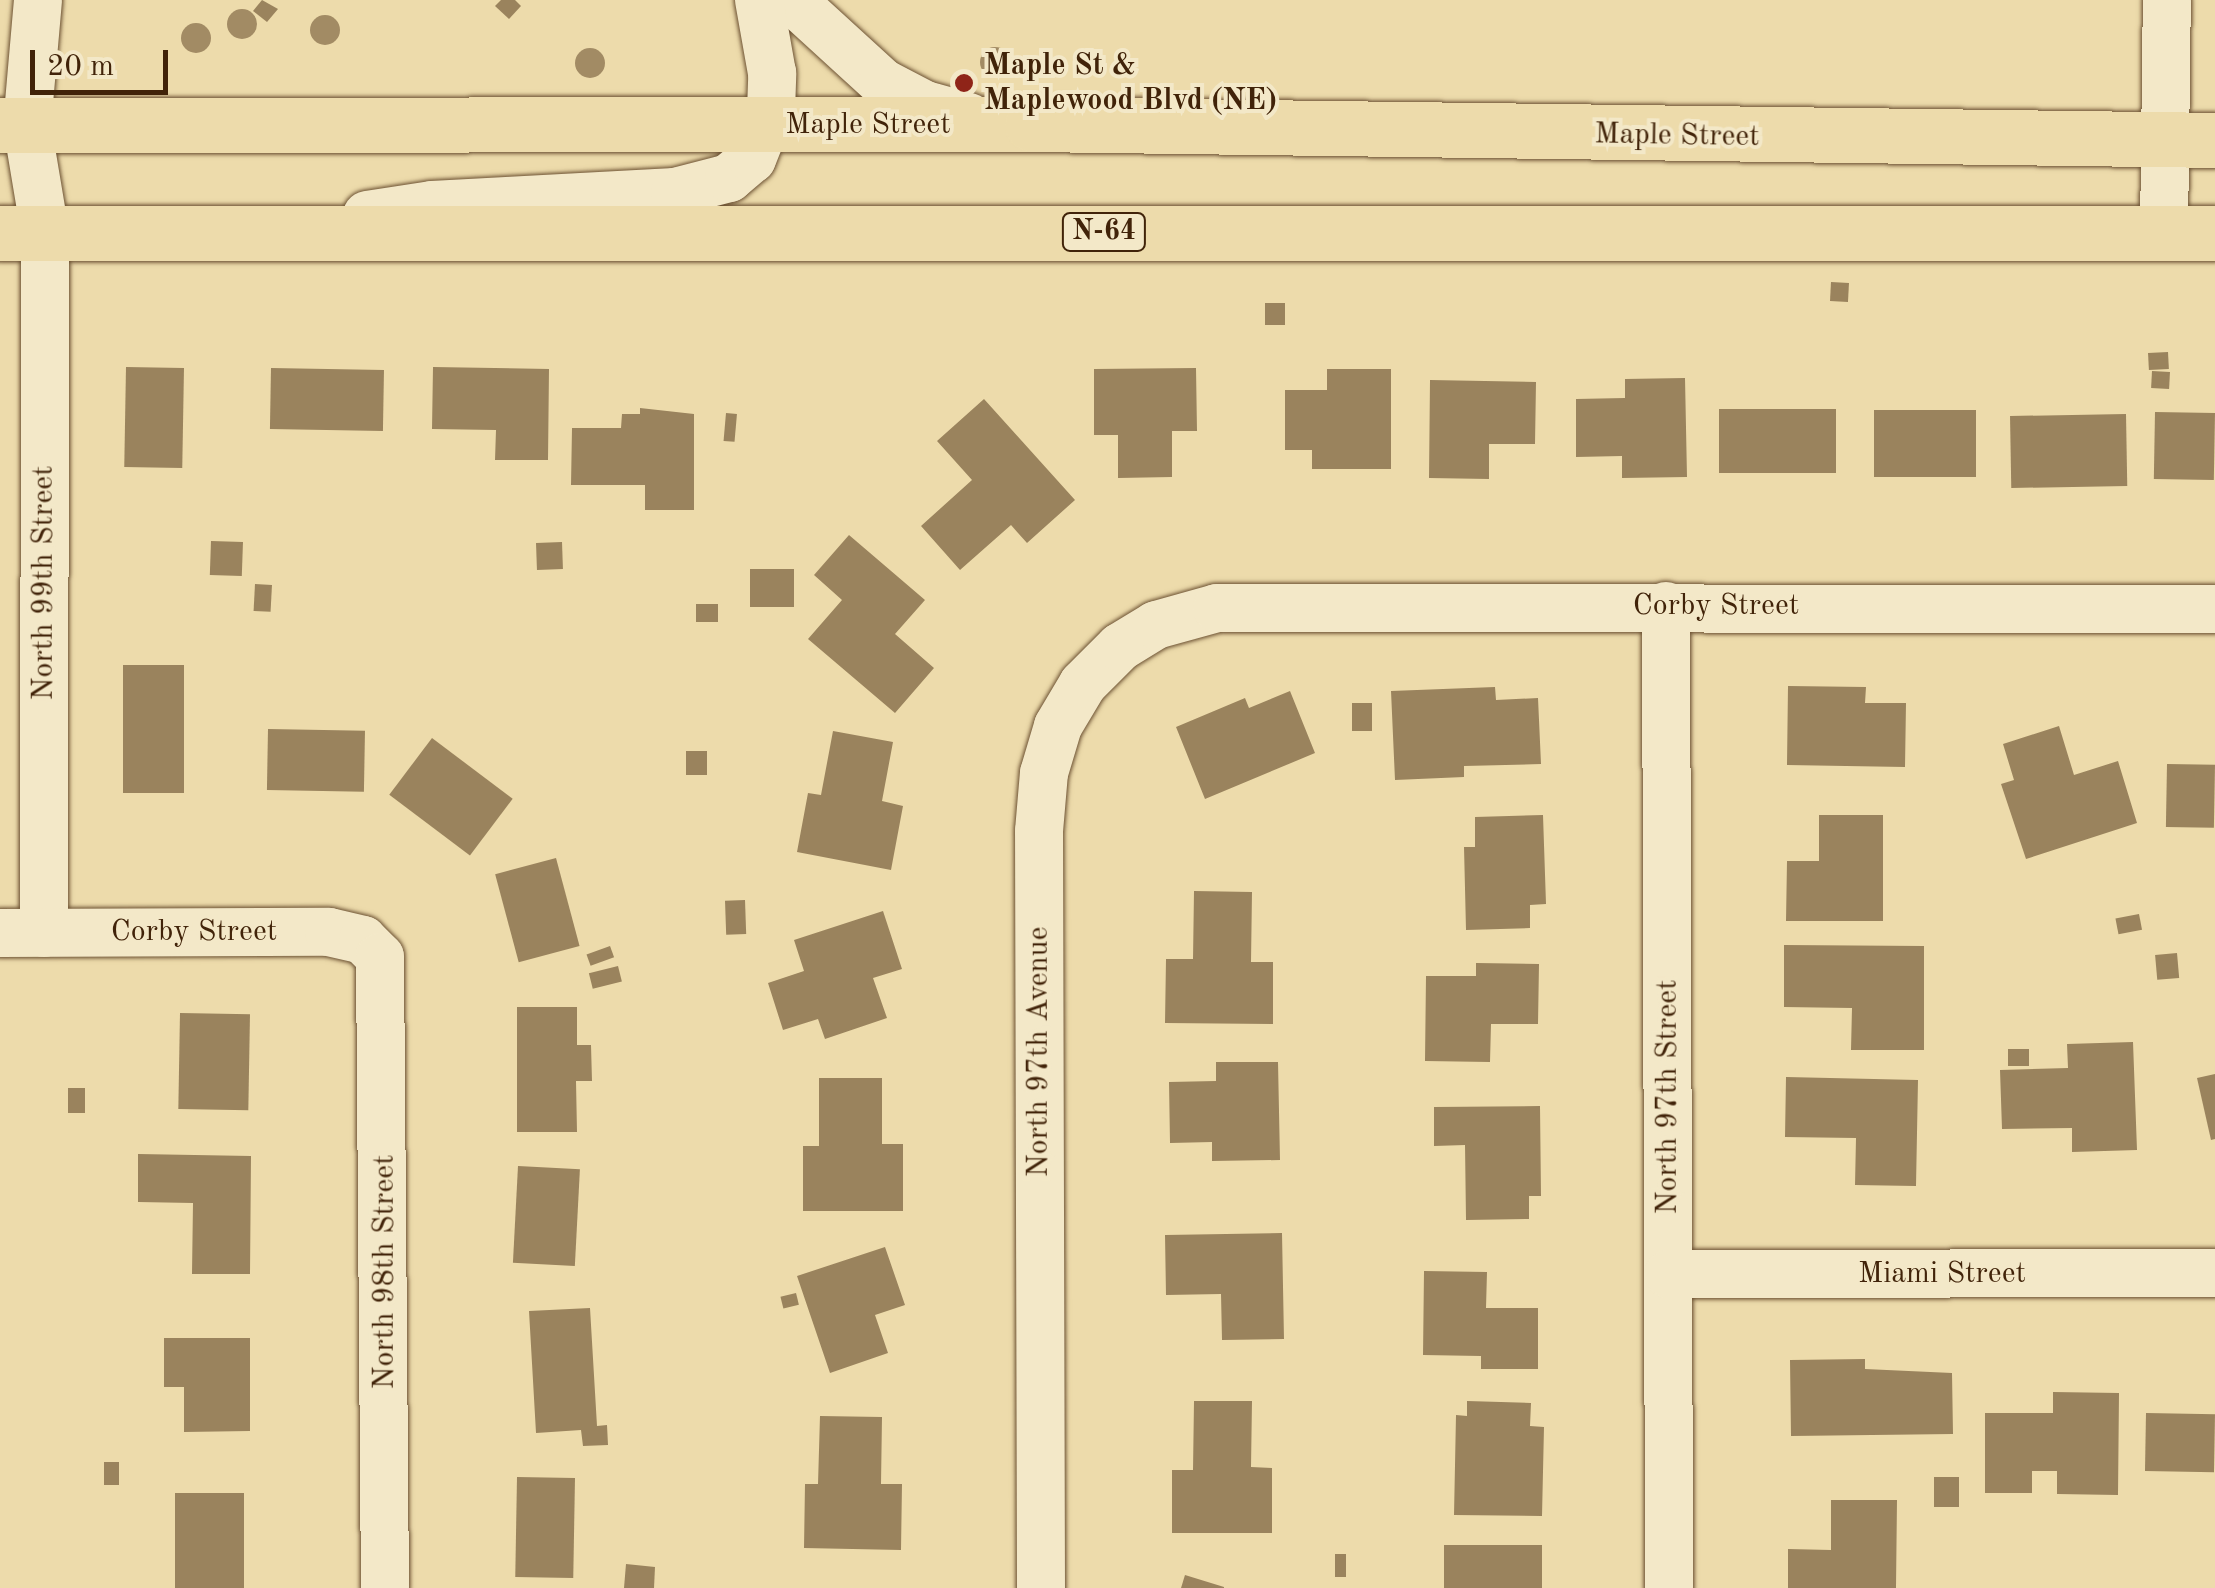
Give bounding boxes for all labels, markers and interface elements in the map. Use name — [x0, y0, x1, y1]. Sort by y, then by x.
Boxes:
scale bar — [35, 30, 172, 92]
place label: Maple St & Maplewood Blvd (NE) — [984, 48, 1277, 118]
text: 20 m — [47, 52, 114, 82]
marker: Maple St & Maplewood Blvd (NE) — [953, 72, 975, 94]
street label: Maple Street — [785, 107, 951, 143]
street label: Maple Street — [1594, 117, 1760, 155]
road number: N-64 — [1062, 209, 1146, 255]
street label: North 99th Street — [26, 465, 62, 701]
street label: Corby Street — [1633, 588, 1799, 624]
street label: Corby Street — [111, 914, 277, 950]
street label: North 97th Avenue — [1021, 927, 1057, 1177]
street label: North 97th Street — [1650, 979, 1686, 1215]
street label: North 98th Street — [367, 1154, 403, 1390]
street label: Miami Street — [1858, 1256, 2026, 1292]

